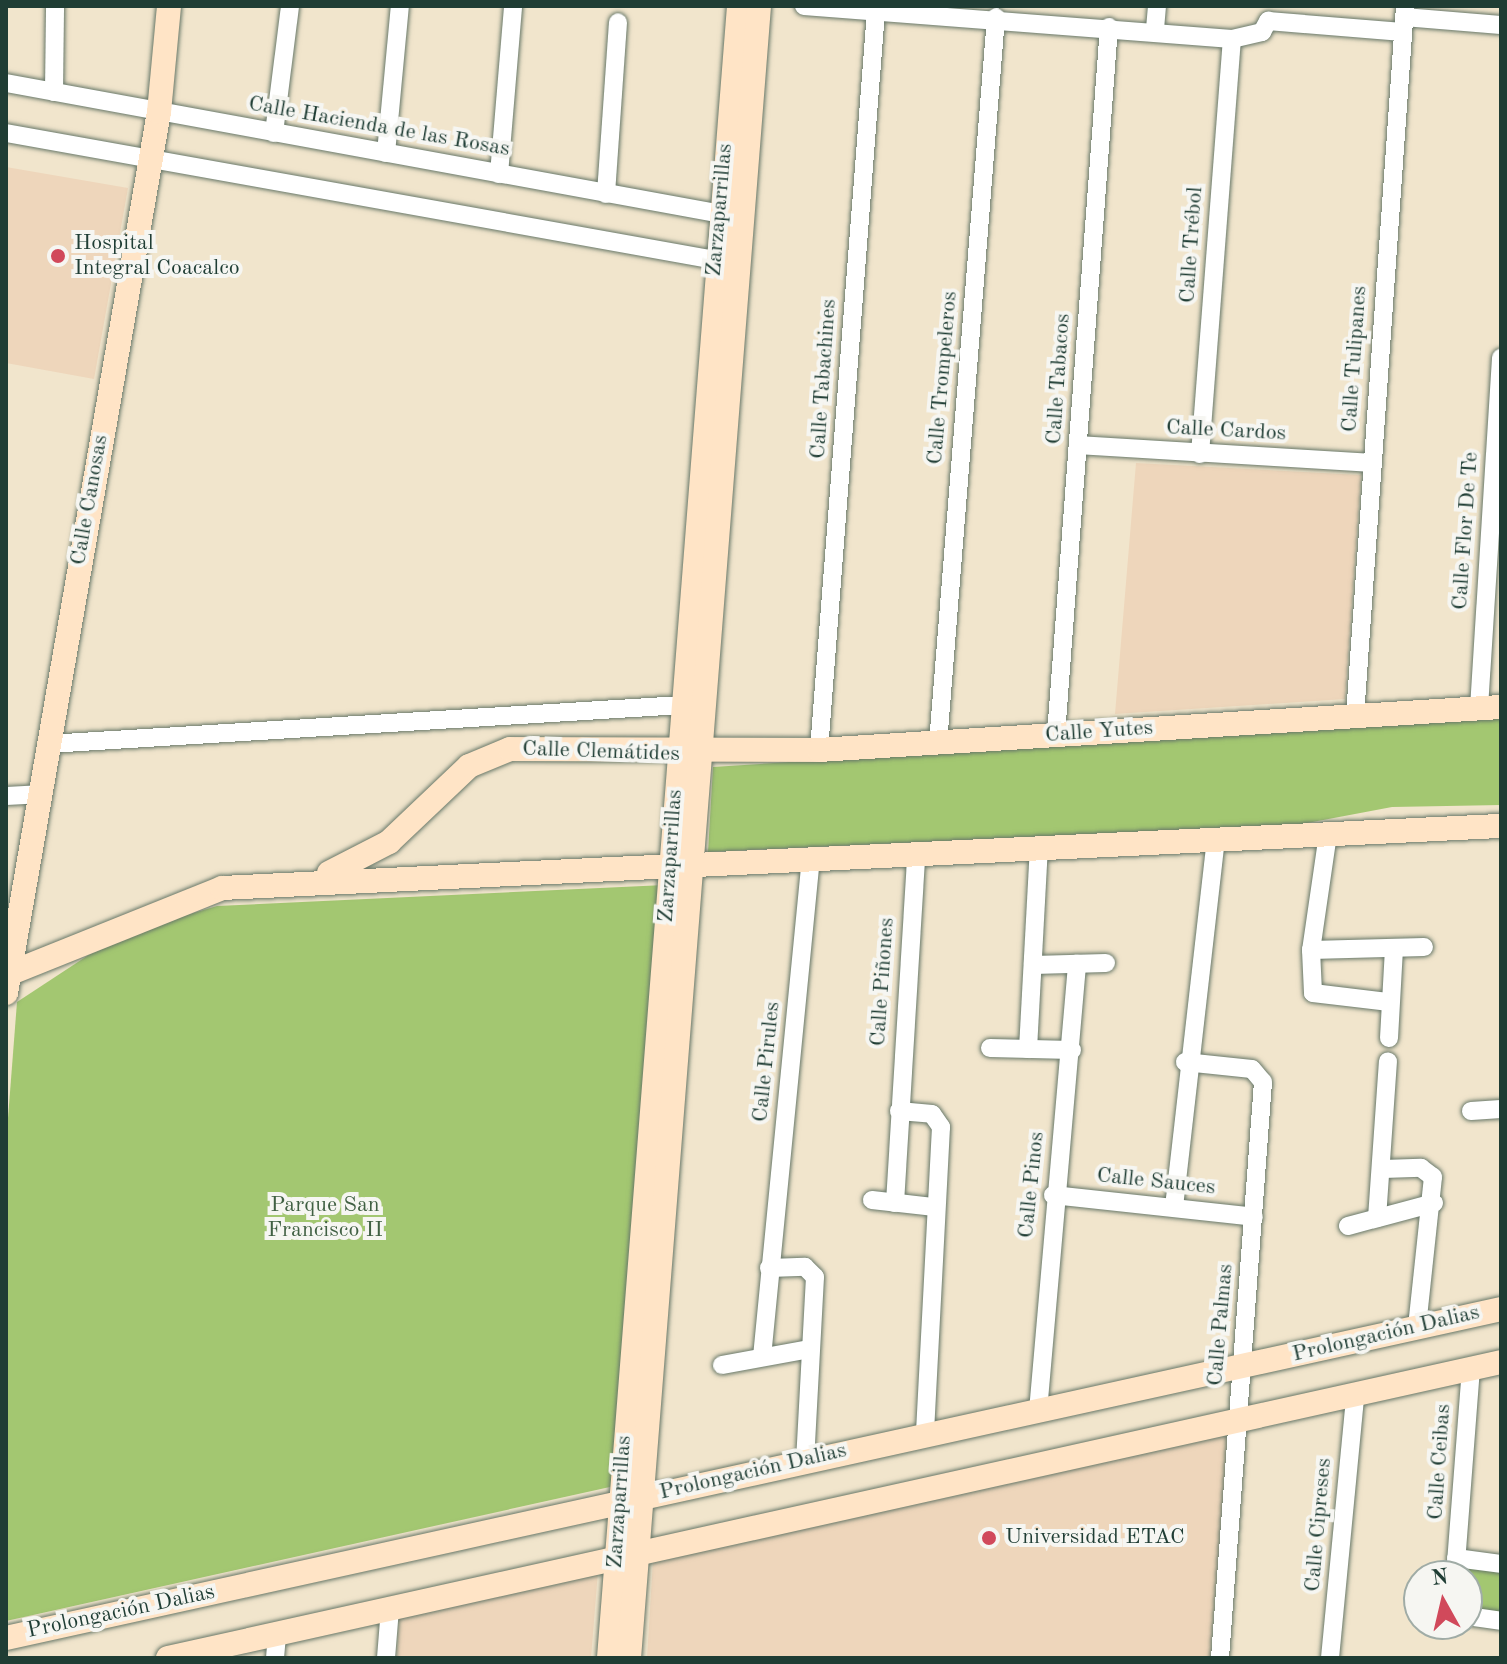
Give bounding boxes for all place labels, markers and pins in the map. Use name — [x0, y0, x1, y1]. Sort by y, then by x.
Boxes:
place label: Hospital Integral Coacalco — [74, 230, 240, 282]
marker: Hospital Integral Coacalco — [49, 247, 67, 265]
place label: Universidad ETAC — [1005, 1525, 1185, 1551]
marker: Universidad ETAC — [980, 1529, 998, 1547]

